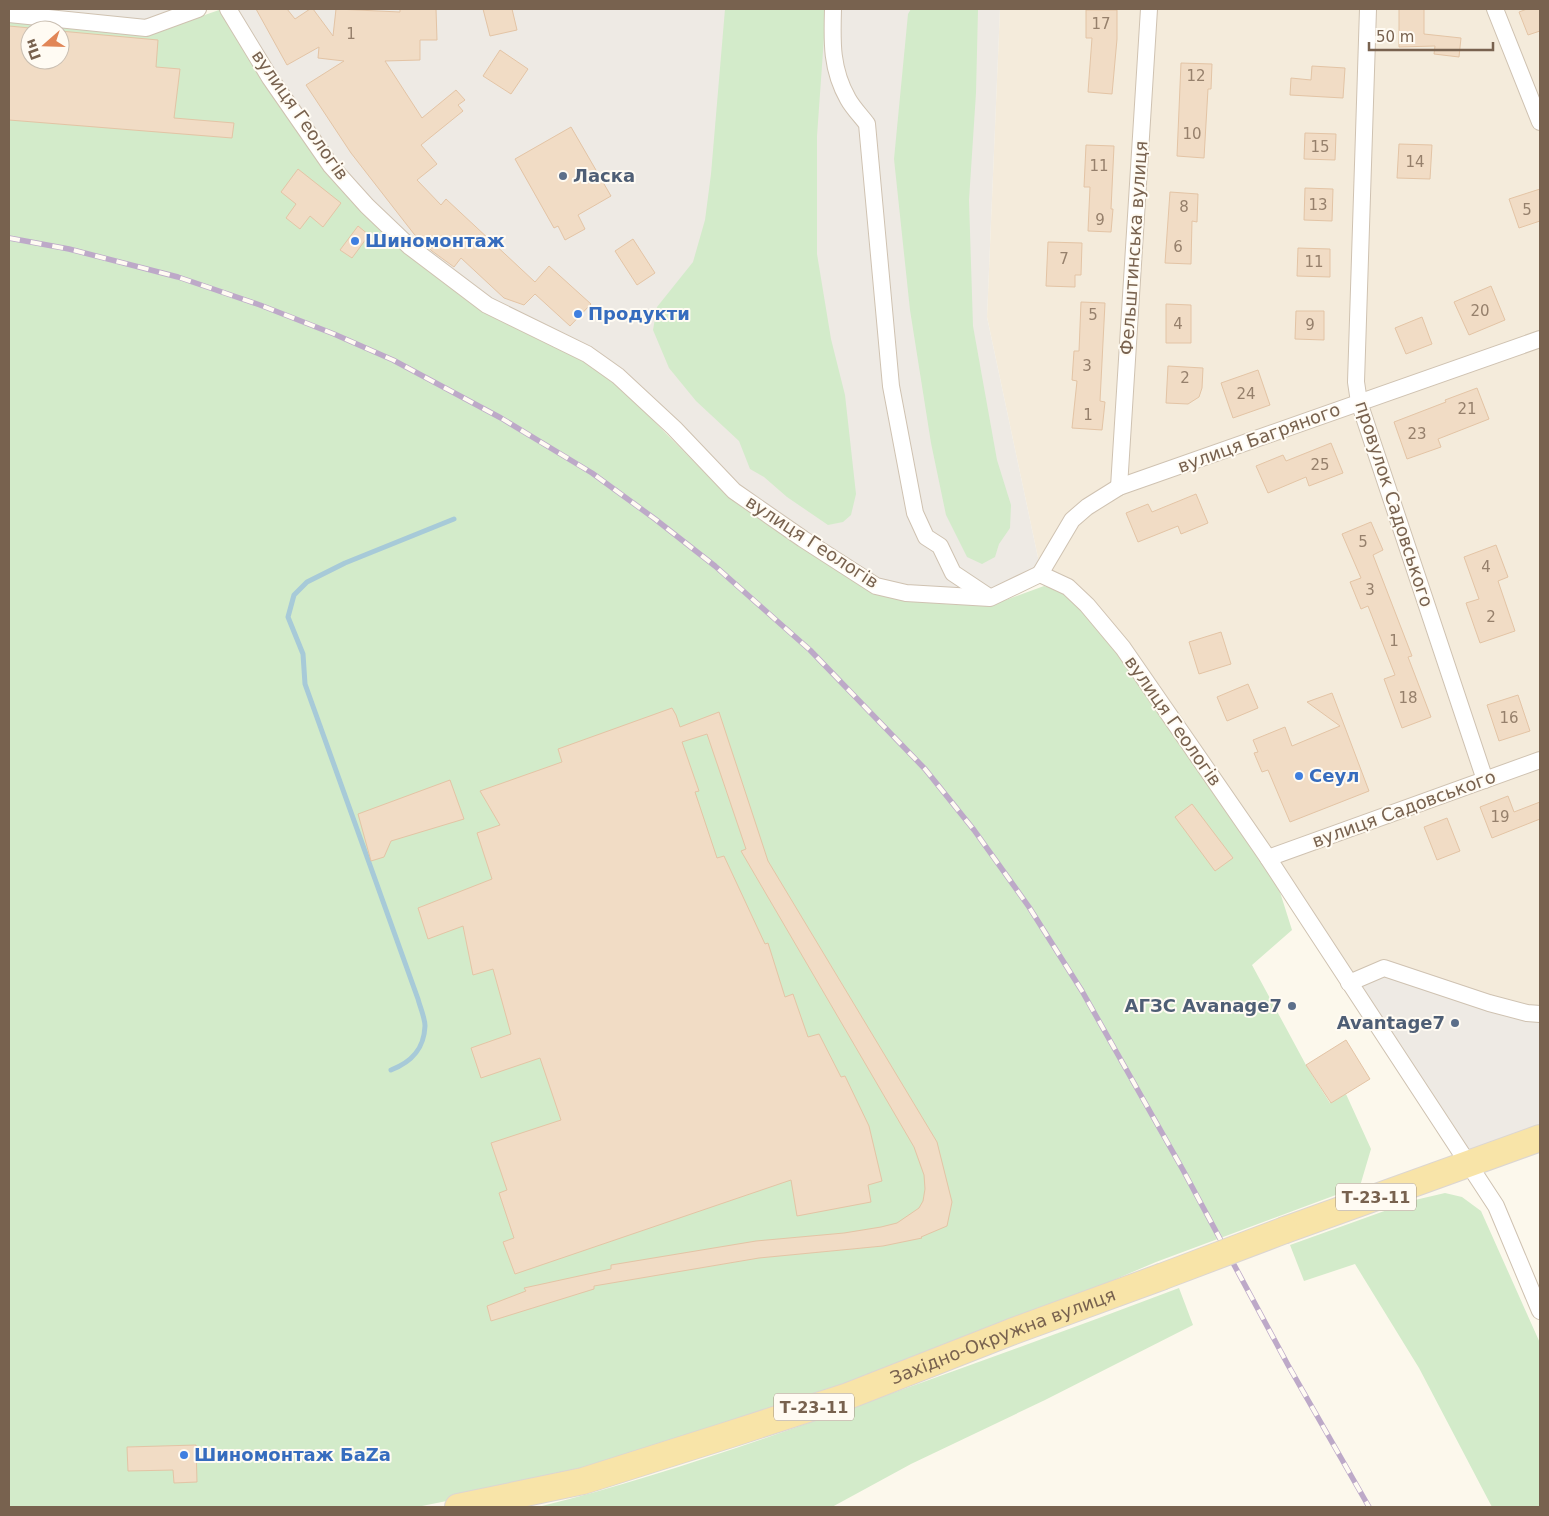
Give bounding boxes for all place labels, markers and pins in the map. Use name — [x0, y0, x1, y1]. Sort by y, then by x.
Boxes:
place label: Ласка — [573, 165, 635, 186]
marker: Ласка — [557, 170, 569, 182]
place label: Шиномонтаж — [365, 230, 505, 251]
marker: Шиномонтаж — [349, 235, 361, 247]
place label: Продукти — [588, 303, 690, 324]
marker: Продукти — [572, 308, 584, 320]
place label: Сеул — [1309, 765, 1359, 786]
marker: Сеул — [1293, 770, 1305, 782]
place label: АГЗС Avanage7 — [1125, 995, 1282, 1016]
marker: АГЗС Avanage7 — [1286, 1000, 1298, 1012]
place label: Avantage7 — [1337, 1012, 1445, 1033]
marker: Avantage7 — [1449, 1017, 1461, 1029]
place label: Шиномонтаж БаZa — [194, 1444, 391, 1465]
marker: Шиномонтаж БаZa — [178, 1449, 190, 1461]

